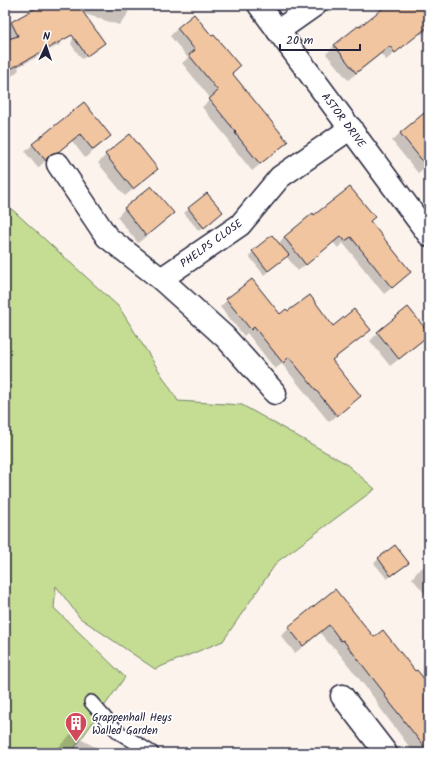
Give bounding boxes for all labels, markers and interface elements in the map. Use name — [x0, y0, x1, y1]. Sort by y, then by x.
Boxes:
north arrow — [26, 26, 66, 66]
scale bar — [280, 26, 360, 52]
text: N — [43, 28, 50, 46]
text: 20 m — [286, 31, 314, 50]
street label: ASTOR DRIVE — [316, 89, 370, 153]
street label: PHELPS CLOSE — [177, 215, 247, 273]
place label: Grappenhall Heys Walled Garden — [92, 709, 172, 740]
building icon: Grappenhall Heys Walled Garden — [63, 710, 89, 743]

